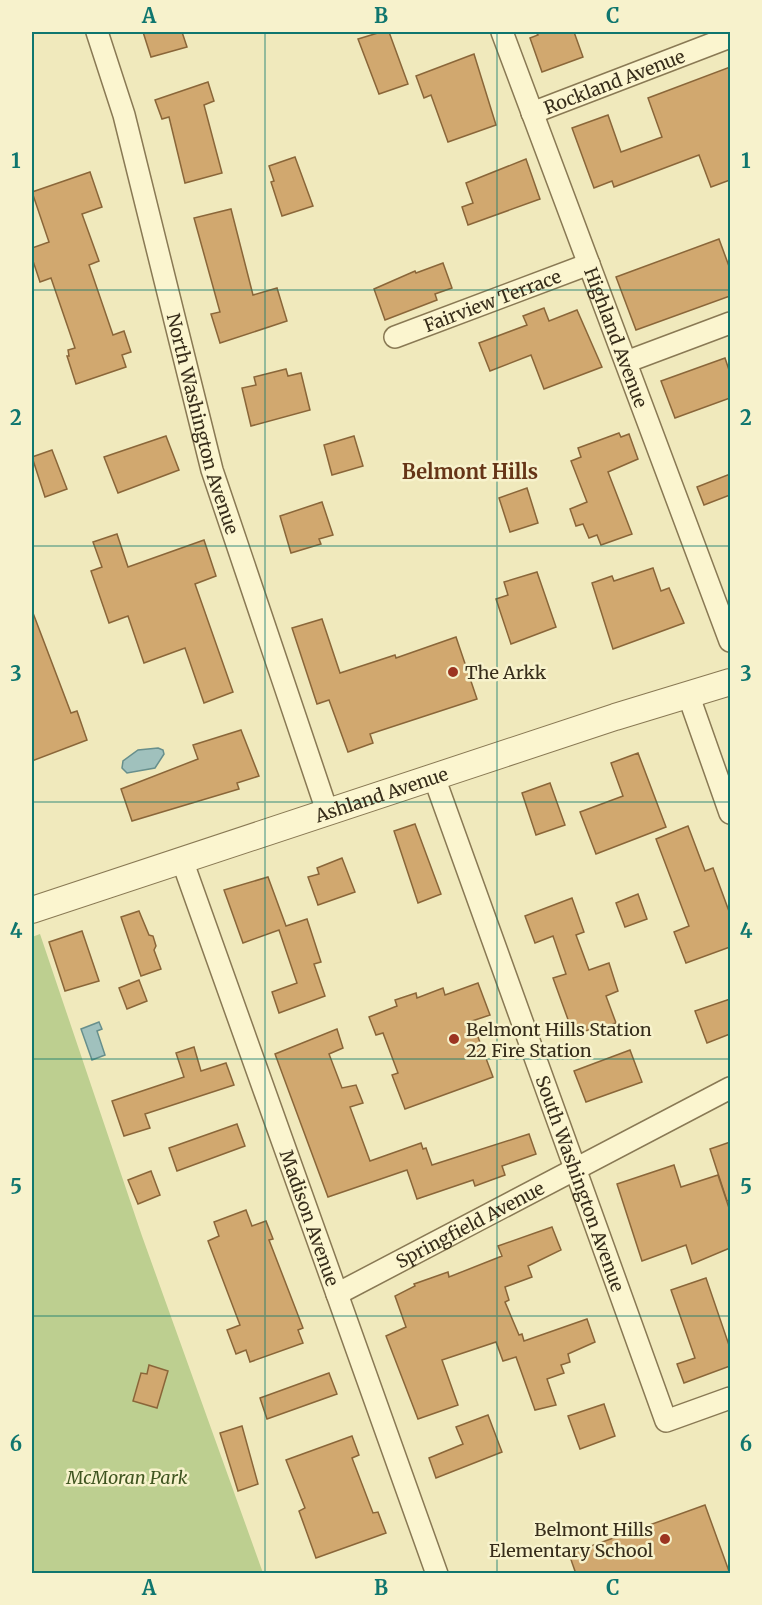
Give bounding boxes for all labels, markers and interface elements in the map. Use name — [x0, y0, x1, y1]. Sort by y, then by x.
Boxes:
text: A — [141, 3, 157, 28]
text: B — [374, 3, 388, 28]
text: C — [606, 3, 620, 28]
street label: Rockland Avenue — [540, 44, 688, 119]
text: 1 — [11, 148, 21, 173]
text: 1 — [741, 148, 751, 173]
street label: Fairview Terrace — [420, 264, 564, 337]
street label: Highland Avenue — [580, 264, 653, 411]
street label: North Washington Avenue — [162, 311, 244, 537]
text: 2 — [10, 405, 22, 430]
text: 2 — [740, 405, 752, 430]
district label: Belmont Hills — [402, 459, 538, 484]
text: 3 — [10, 661, 22, 686]
place label: The Arkk — [465, 661, 547, 684]
text: 3 — [740, 661, 752, 686]
marker: The Arkk — [446, 665, 460, 679]
street label: Ashland Avenue — [311, 762, 451, 827]
text: 4 — [10, 918, 23, 943]
text: 4 — [740, 918, 753, 943]
place label: Belmont Hills Station 22 Fire Station — [466, 1018, 652, 1062]
marker: Belmont Hills Station 22 Fire Station — [447, 1032, 461, 1046]
street label: South Washington Avenue — [531, 1072, 630, 1295]
street label: Madison Avenue — [275, 1147, 345, 1289]
text: 5 — [10, 1174, 22, 1199]
text: 5 — [740, 1174, 752, 1199]
street label: Springfield Avenue — [392, 1176, 548, 1273]
text: 6 — [10, 1431, 22, 1456]
text: 6 — [740, 1431, 752, 1456]
park label: McMoran Park — [65, 1466, 188, 1489]
place label: Belmont Hills Elementary School — [489, 1518, 653, 1562]
marker: Belmont Hills Elementary School — [658, 1532, 672, 1546]
text: A — [141, 1575, 157, 1600]
text: B — [374, 1575, 388, 1600]
text: C — [606, 1575, 620, 1600]

